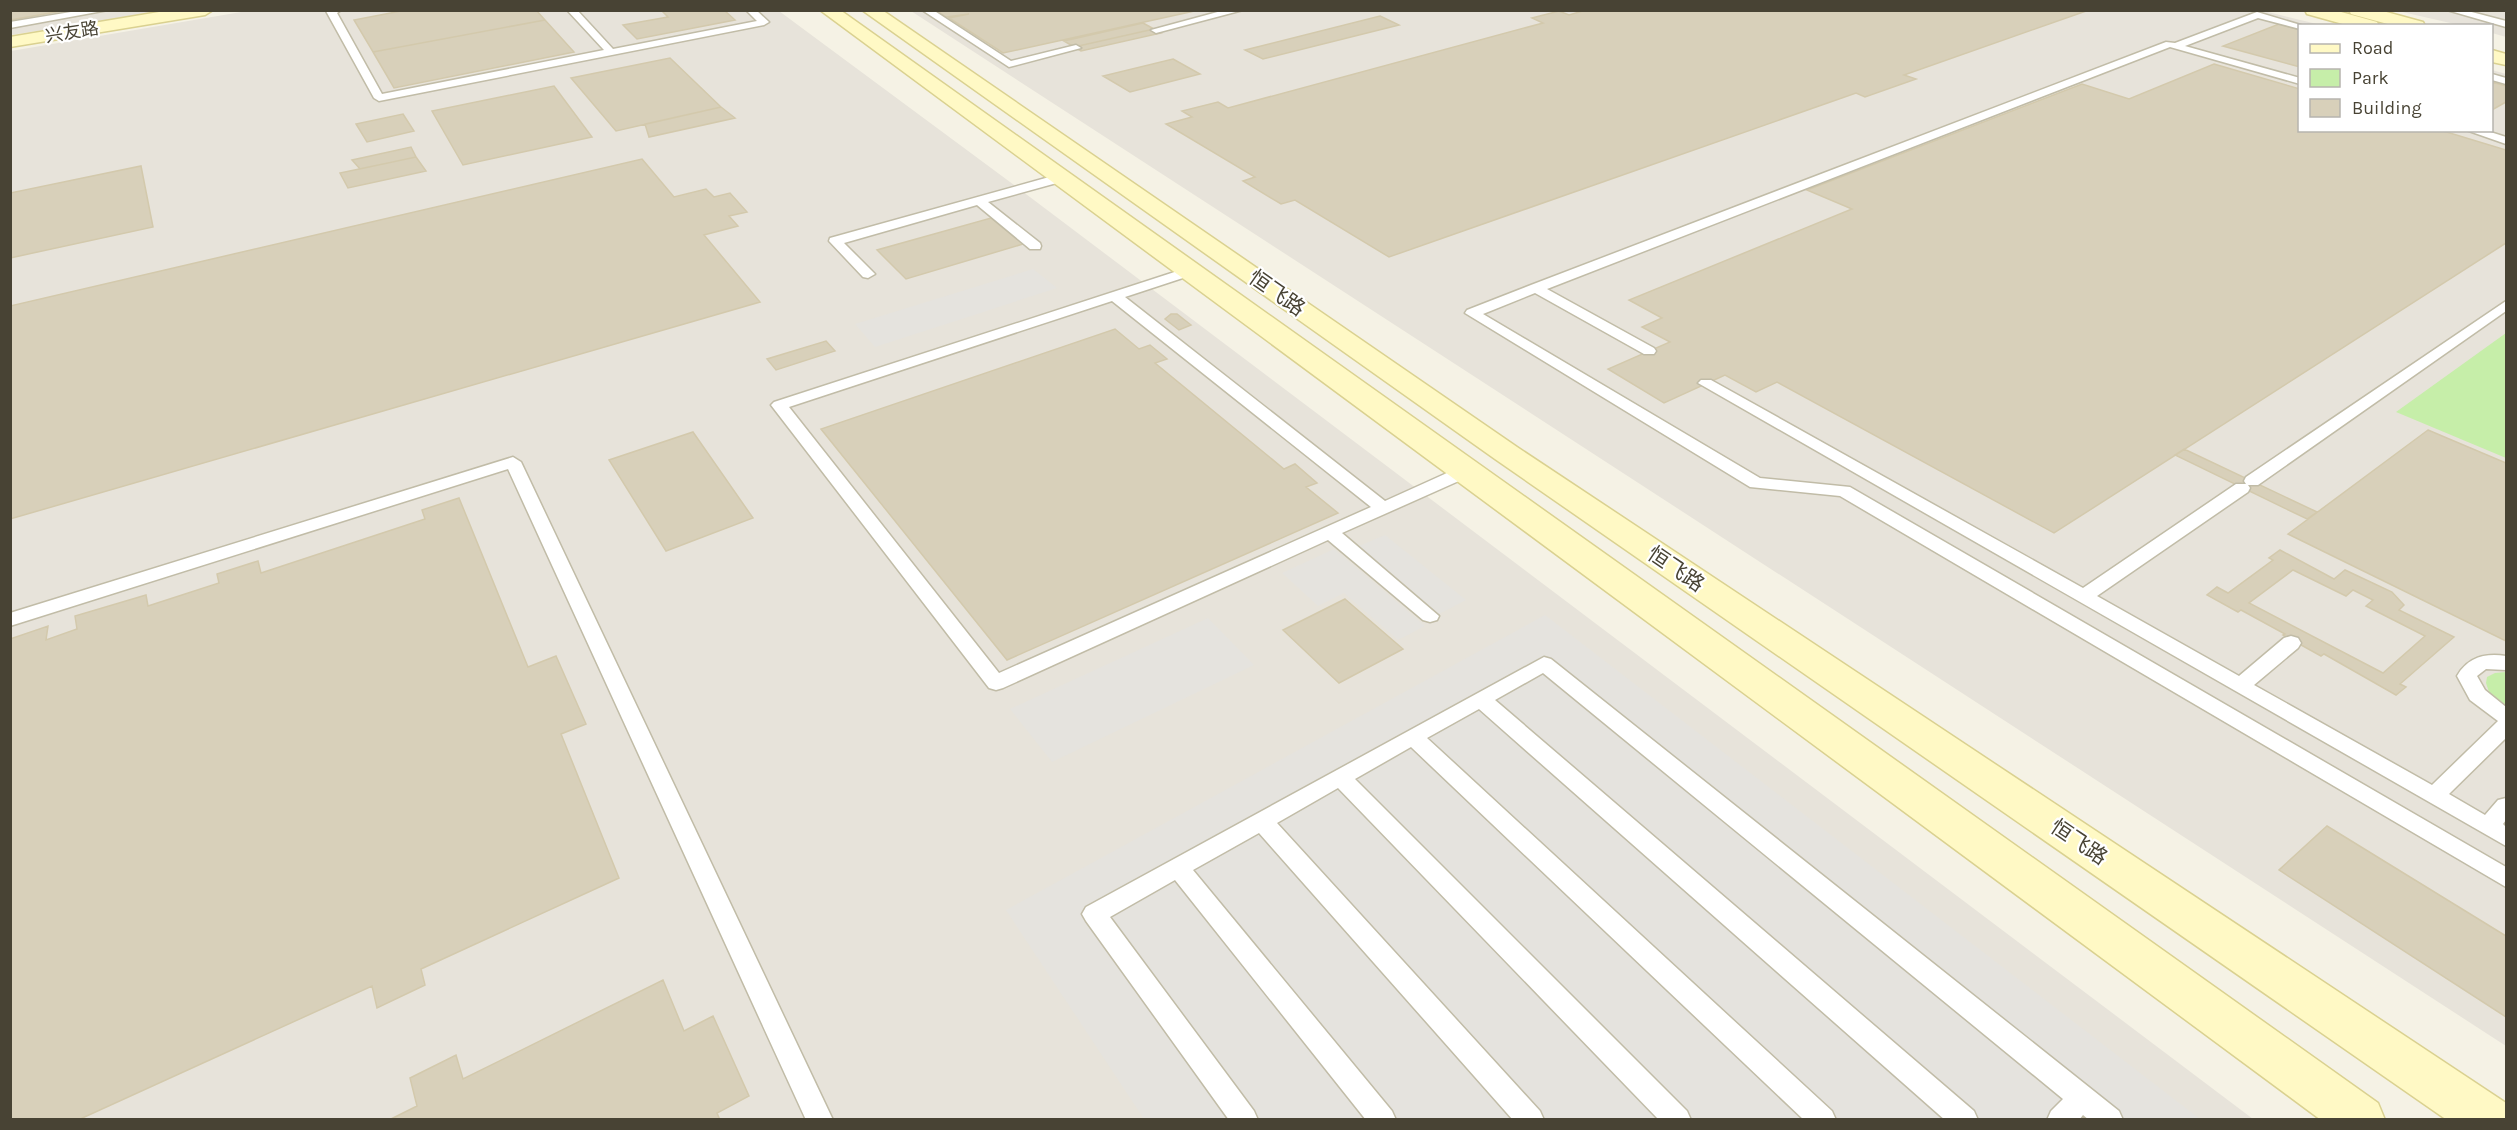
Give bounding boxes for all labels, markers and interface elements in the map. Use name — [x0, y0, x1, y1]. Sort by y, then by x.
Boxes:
street label: 兴友路 — [44, 17, 100, 47]
legend — [2298, 24, 2493, 132]
text: Road — [2352, 37, 2393, 59]
text: Park — [2352, 67, 2389, 89]
text: Building — [2352, 97, 2422, 119]
street label: 恒飞路 — [1244, 265, 1310, 321]
street label: 恒飞路 — [1643, 541, 1709, 597]
street label: 恒飞路 — [2046, 814, 2112, 870]

